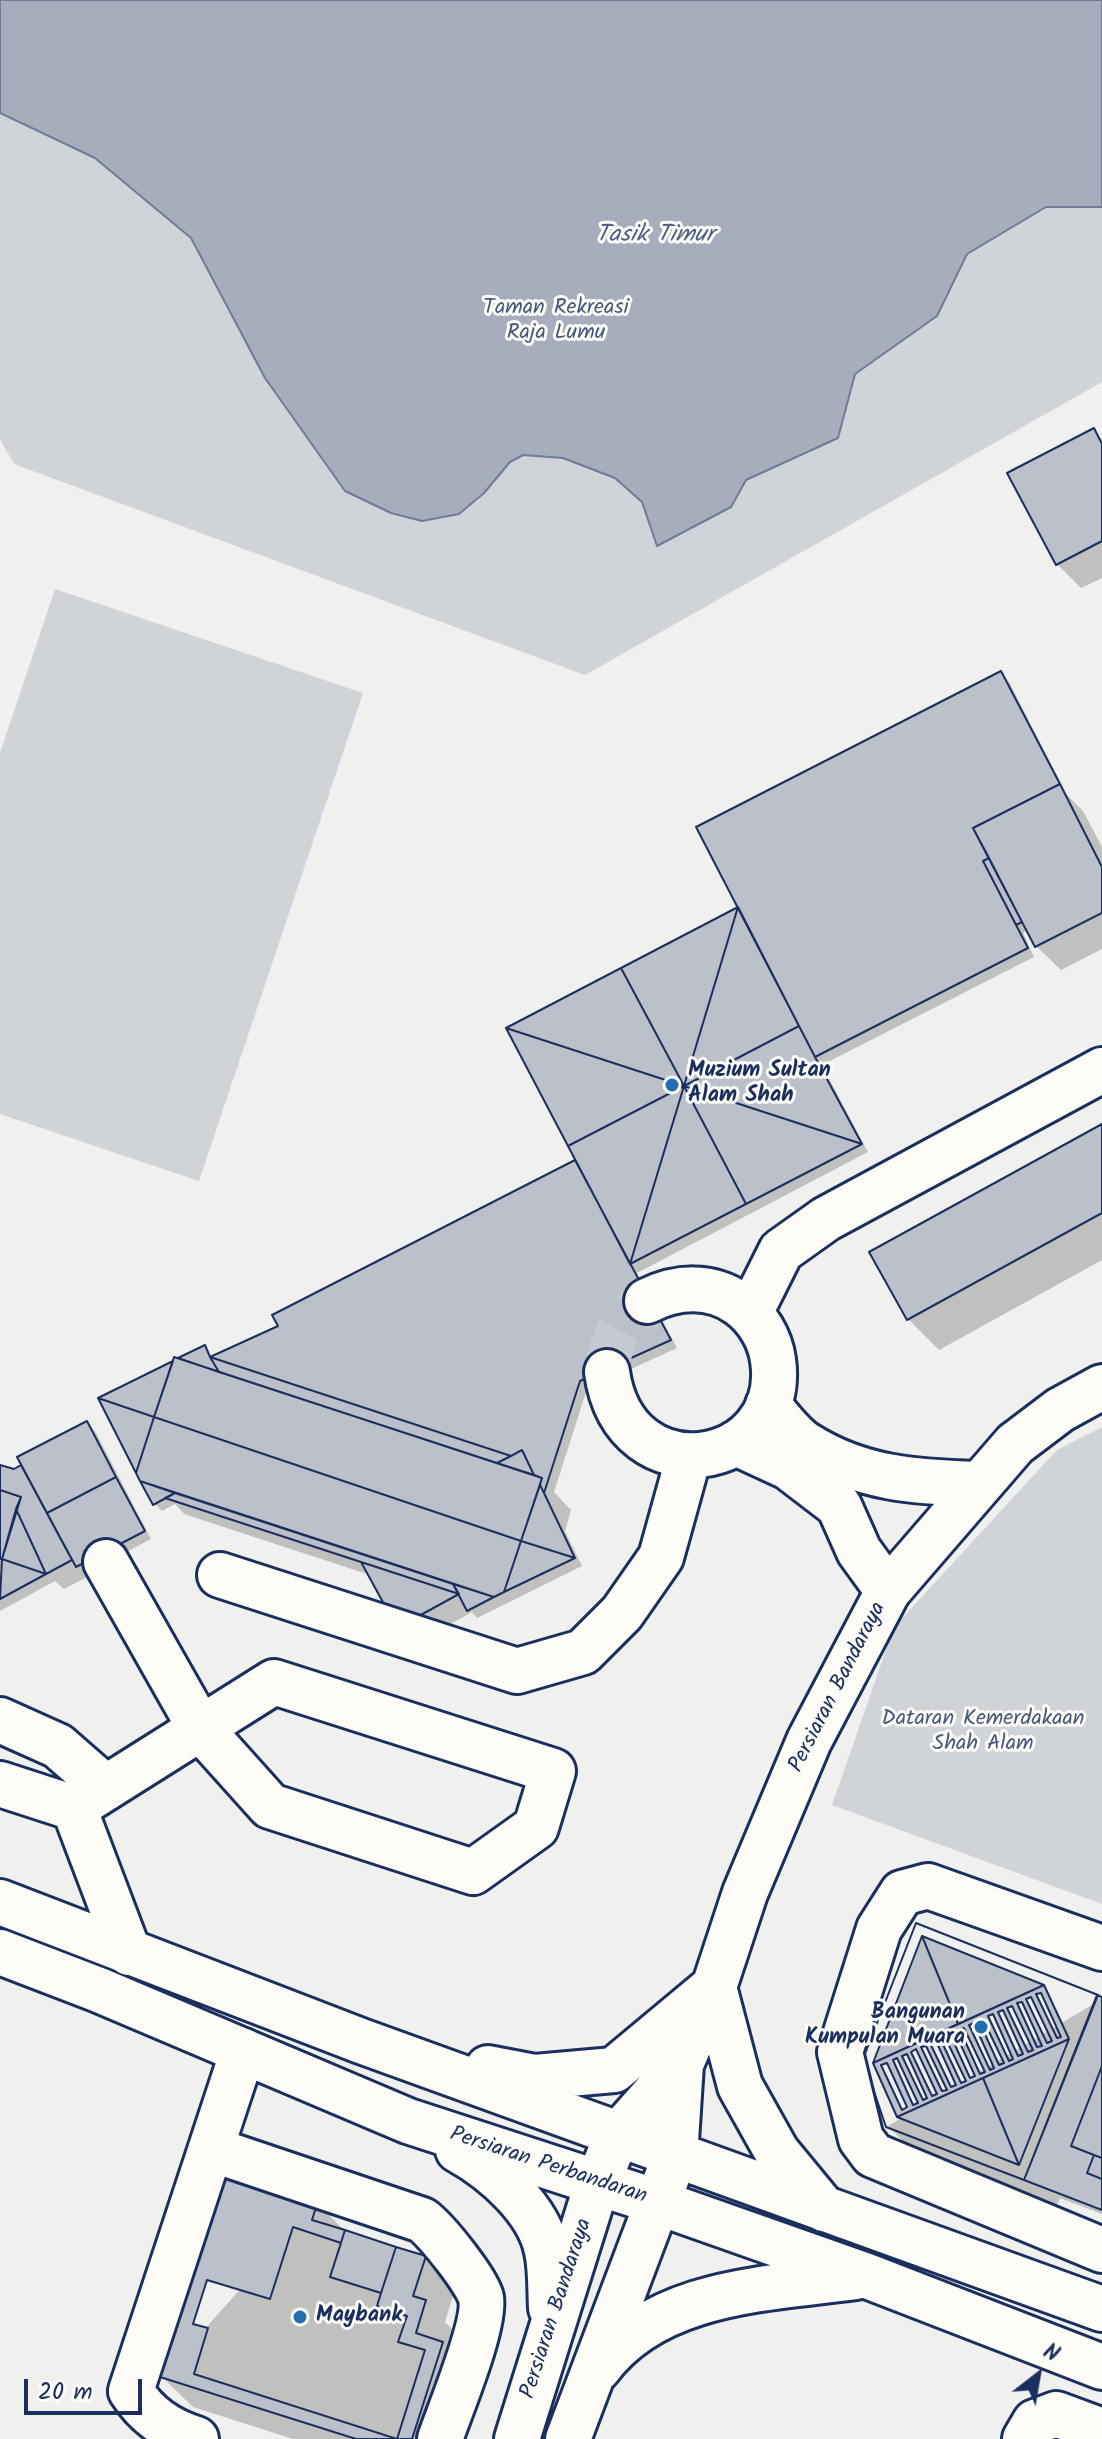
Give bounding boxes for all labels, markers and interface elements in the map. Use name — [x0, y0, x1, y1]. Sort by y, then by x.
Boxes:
water label: Tasik Timur — [596, 223, 714, 251]
park label: Taman Rekreasi Raja Lumu — [483, 296, 629, 348]
place label: Muzium Sultan Alam Shah — [688, 1059, 831, 1110]
marker: Muzium Sultan Alam Shah — [663, 1076, 681, 1094]
street label: Persiaran Bandaraya — [785, 1598, 893, 1778]
park label: Dataran Kemerdakaan Shah Alam — [881, 1707, 1085, 1758]
place label: Bangunan Kumpulan Muara — [805, 2001, 965, 2052]
marker: Bangunan Kumpulan Muara — [972, 2018, 990, 2036]
street label: Persiaran Perbandaran — [446, 2123, 650, 2211]
street label: Persiaran Bandaraya — [516, 2216, 600, 2402]
place label: Maybank — [316, 2304, 402, 2330]
marker: Maybank — [291, 2308, 309, 2326]
north arrow — [998, 2335, 1078, 2415]
text: N — [1036, 2335, 1066, 2373]
scale bar — [28, 2363, 146, 2413]
text: 20 m — [38, 2373, 93, 2412]

